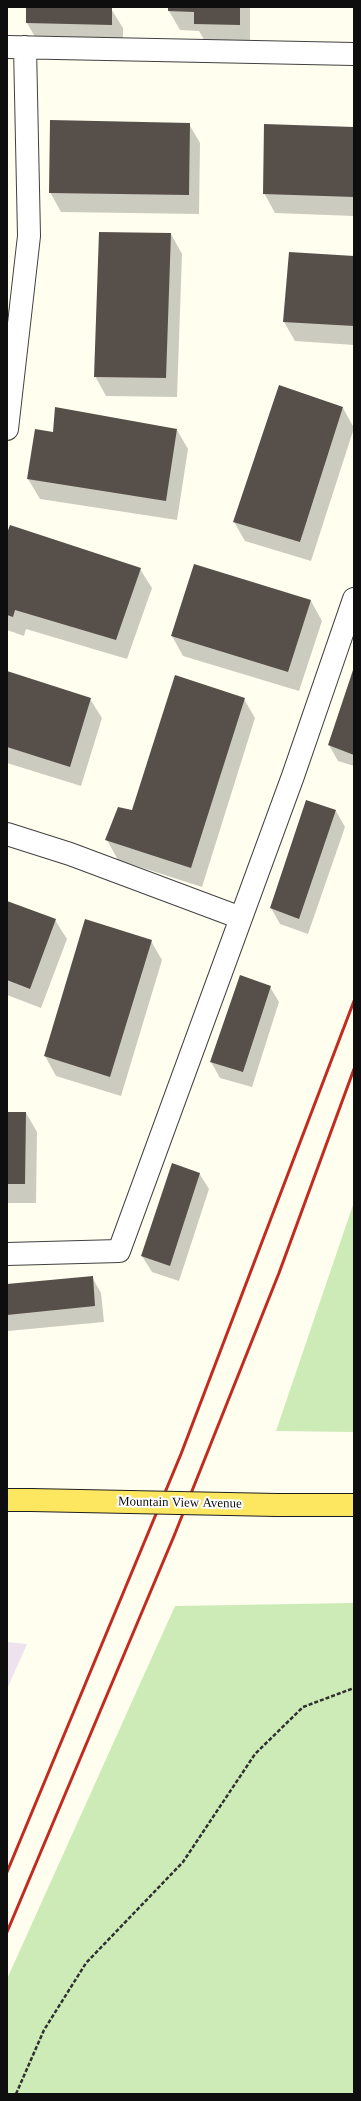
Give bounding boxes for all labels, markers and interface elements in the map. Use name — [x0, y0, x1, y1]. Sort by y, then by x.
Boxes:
street label: Mountain View Avenue — [118, 1494, 242, 1512]

